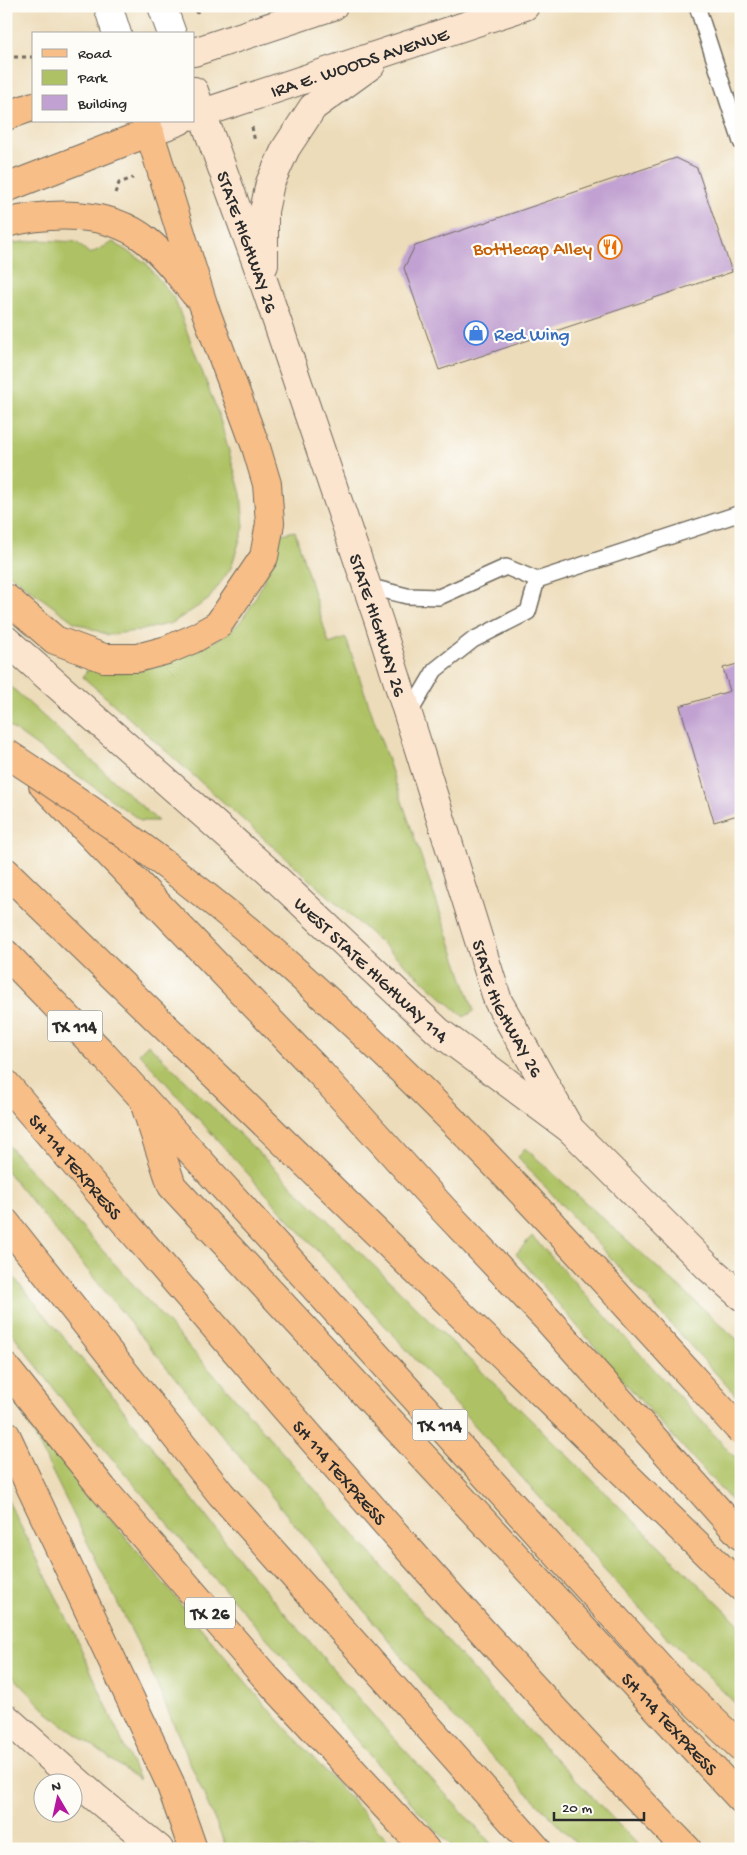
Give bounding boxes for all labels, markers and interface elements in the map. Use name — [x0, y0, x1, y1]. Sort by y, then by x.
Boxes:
street label: IRA E. WOODS AVENUE — [268, 24, 453, 105]
legend — [32, 32, 195, 122]
text: Road — [78, 46, 112, 64]
text: Park — [77, 70, 108, 88]
text: Building — [77, 96, 127, 114]
street label: STATE HIGHWAY 26 — [209, 169, 281, 317]
restaurant icon: Bottlecap Alley — [597, 234, 623, 260]
place label: Bottlecap Alley — [472, 239, 593, 262]
shop icon: Red Wing — [463, 320, 489, 346]
place label: Red Wing — [494, 325, 570, 348]
street label: STATE HIGHWAY 26 — [342, 551, 410, 700]
street label: WEST STATE HIGHWAY 114 — [288, 893, 451, 1049]
street label: STATE HIGHWAY 26 — [464, 937, 547, 1083]
road number: TX 114 — [48, 1010, 102, 1042]
street label: SH 114 TEXPRESS — [22, 1110, 126, 1226]
road number: TX 114 — [412, 1410, 468, 1440]
street label: SH 114 TEXPRESS — [286, 1417, 390, 1531]
road number: TX 26 — [185, 1598, 235, 1629]
street label: SH 114 TEXPRESS — [615, 1669, 721, 1782]
north arrow — [32, 1772, 82, 1822]
text: N — [51, 1779, 62, 1797]
scale bar — [554, 1790, 644, 1822]
text: 20 m — [562, 1800, 592, 1818]

